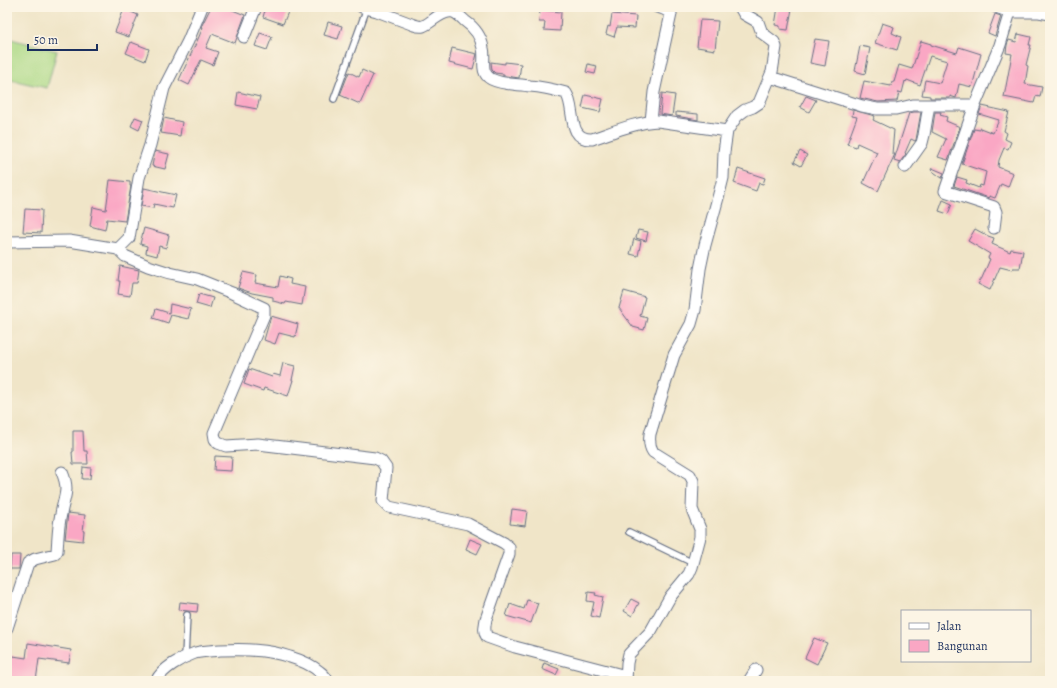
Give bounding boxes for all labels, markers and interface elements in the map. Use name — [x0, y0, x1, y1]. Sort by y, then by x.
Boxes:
scale bar — [28, 26, 97, 52]
text: 50 m — [34, 32, 58, 48]
legend — [901, 610, 1031, 662]
text: Jalan — [937, 618, 962, 634]
text: Bangunan — [937, 638, 988, 654]

